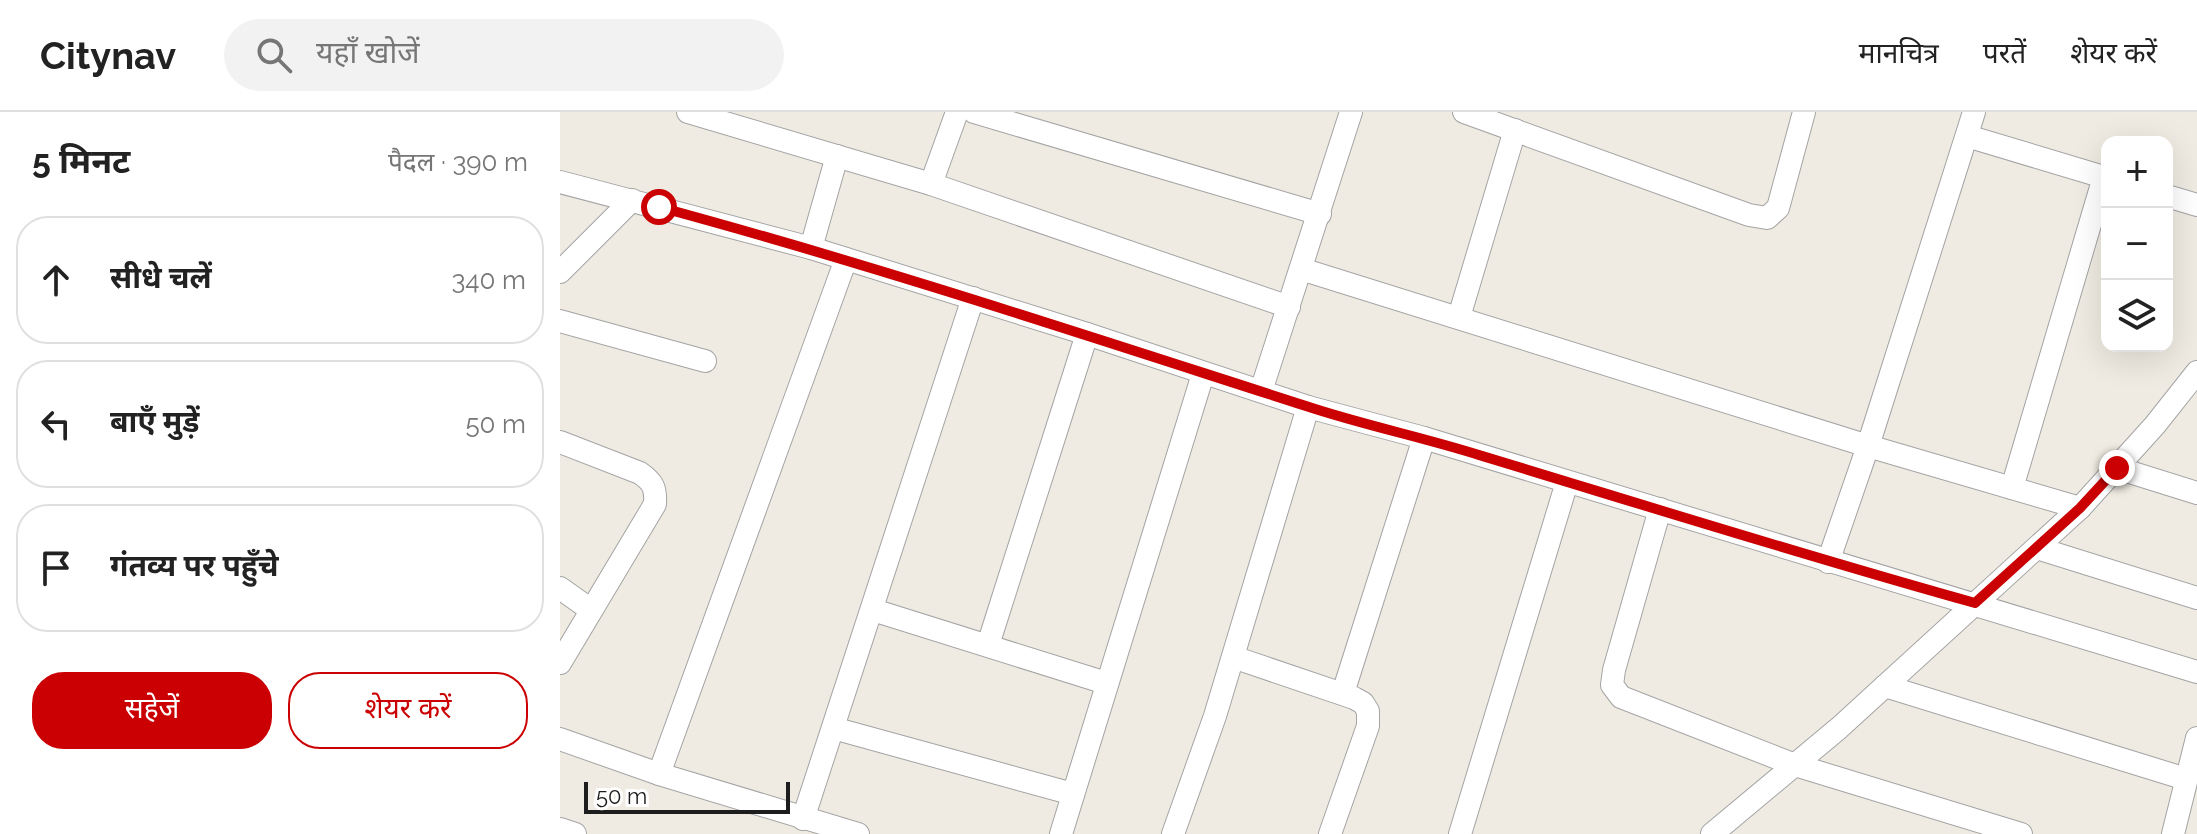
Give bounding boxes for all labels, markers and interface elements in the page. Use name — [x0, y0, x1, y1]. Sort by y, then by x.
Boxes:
search box — [224, 19, 784, 91]
text: Citynav — [40, 33, 176, 78]
icon: search — [252, 33, 296, 77]
text: यहाँ खोजें — [316, 35, 419, 70]
text: मानचित्र — [1859, 37, 1939, 70]
text: परतें — [1983, 37, 2026, 70]
text: शेयर करें — [2070, 37, 2157, 70]
map controls — [2101, 136, 2173, 352]
button: + — [2101, 136, 2173, 208]
text: 5 मिनट — [32, 141, 130, 181]
text: पैदल · 390 m — [388, 147, 528, 177]
route start — [641, 189, 677, 225]
button: − — [2101, 208, 2173, 280]
icon: ahead — [34, 258, 78, 302]
text: सीधे चलें — [110, 260, 212, 295]
text: 340 m — [451, 265, 526, 295]
button: layers — [2101, 280, 2173, 352]
icon: left — [34, 402, 78, 446]
text: बाएँ मुड़ें — [110, 404, 199, 439]
text: 50 m — [465, 409, 526, 439]
route end — [2099, 450, 2135, 486]
icon: arrive — [34, 546, 78, 590]
text: गंतव्य पर पहुँचे — [110, 548, 279, 583]
button: सहेजें — [32, 672, 272, 749]
button: शेयर करें — [288, 672, 528, 749]
scale bar — [584, 778, 790, 814]
text: 50 m — [596, 783, 647, 809]

